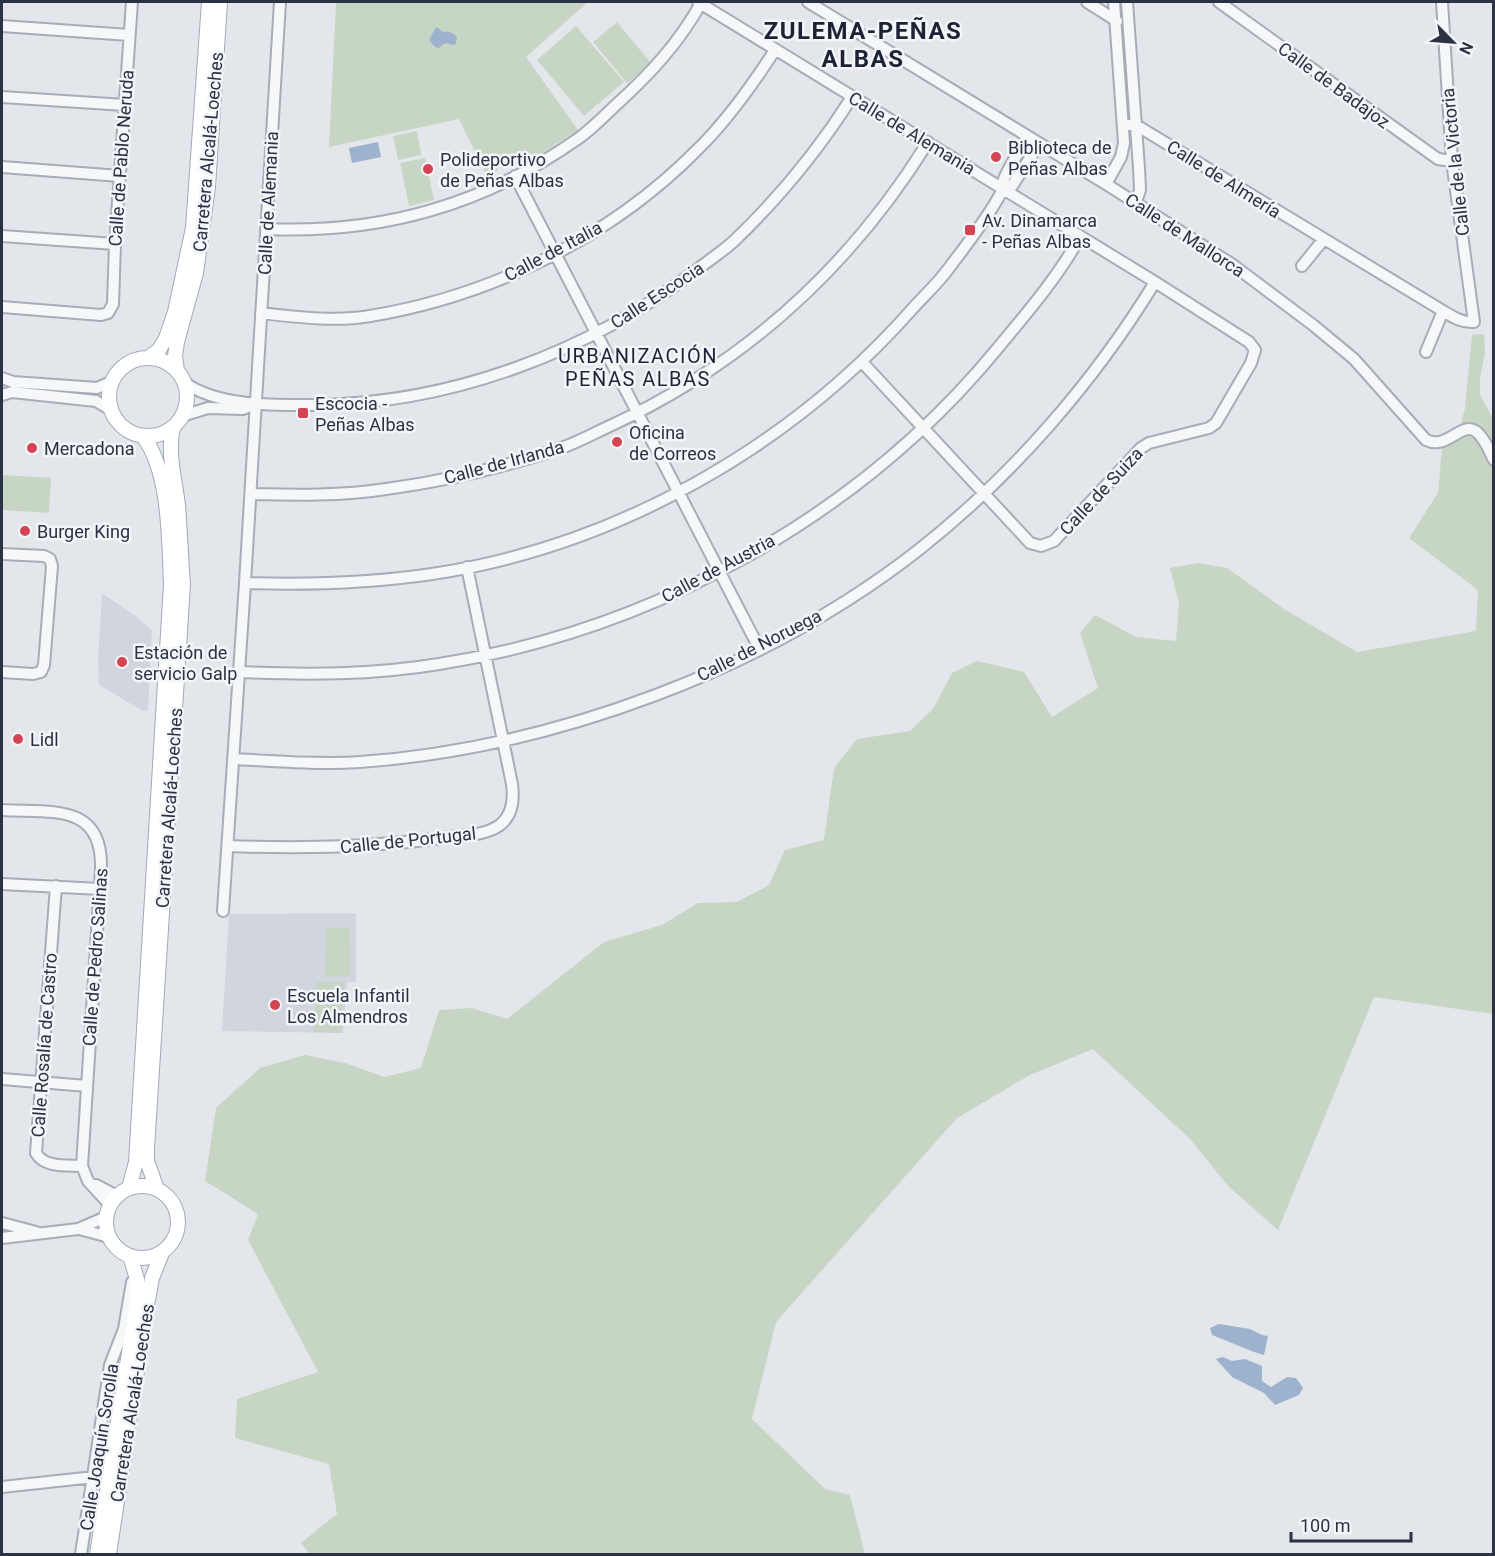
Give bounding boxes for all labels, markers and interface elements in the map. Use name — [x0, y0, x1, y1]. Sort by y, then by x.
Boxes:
north arrow — [1423, 12, 1483, 72]
district label: ZULEMA-PEÑAS ALBAS — [764, 17, 962, 73]
street label: Calle de Badajoz — [1274, 37, 1394, 133]
text: N — [1455, 39, 1477, 57]
street label: Carretera Alcalá-Loeches — [189, 51, 227, 253]
street label: Calle de Pablo Neruda — [104, 69, 138, 247]
street label: Calle de Alemania — [845, 87, 979, 179]
street label: Calle de la Victoria — [1437, 87, 1473, 237]
street label: Calle de Alemania — [254, 131, 282, 275]
street label: Calle de Almería — [1163, 136, 1285, 222]
place label: Biblioteca de Peñas Albas — [1008, 137, 1112, 179]
place label: Polideportivo de Peñas Albas — [440, 149, 564, 191]
marker: Biblioteca de Peñas Albas — [989, 150, 1003, 164]
marker: Polideportivo de Peñas Albas — [421, 162, 435, 176]
street label: Calle de Mallorca — [1121, 189, 1249, 281]
place label: Av. Dinamarca - Peñas Albas — [982, 210, 1097, 252]
street label: Calle de Italia — [501, 216, 605, 286]
marker: Av. Dinamarca - Peñas Albas — [963, 223, 977, 237]
street label: Calle Escocia — [606, 257, 708, 333]
district label: URBANIZACIÓN PEÑAS ALBAS — [558, 344, 718, 391]
place label: Escocia - Peñas Albas — [315, 393, 415, 435]
marker: Escocia - Peñas Albas — [296, 406, 310, 420]
place label: Oficina de Correos — [629, 422, 716, 464]
marker: Oficina de Correos — [610, 435, 624, 449]
street label: Calle de Irlanda — [442, 436, 566, 488]
place label: Mercadona — [44, 438, 135, 459]
marker: Mercadona — [25, 441, 39, 455]
street label: Calle de Suiza — [1055, 443, 1147, 539]
place label: Burger King — [37, 521, 130, 542]
marker: Burger King — [18, 524, 32, 538]
street label: Calle de Austria — [658, 529, 778, 607]
street label: Calle de Noruega — [693, 605, 825, 685]
place label: Estación de servicio Galp — [134, 642, 237, 684]
marker: Estación de servicio Galp — [115, 655, 129, 669]
street label: Carretera Alcalá-Loeches — [152, 707, 186, 909]
place label: Lidl — [30, 729, 59, 750]
marker: Lidl — [11, 732, 25, 746]
street label: Calle de Portugal — [339, 822, 477, 858]
street label: Calle de Pedro Salinas — [78, 867, 112, 1047]
street label: Calle Rosalía de Castro — [27, 952, 61, 1138]
place label: Escuela Infantil Los Almendros — [287, 985, 410, 1027]
marker: Escuela Infantil Los Almendros — [268, 998, 282, 1012]
street label: Carretera Alcalá-Loeches — [106, 1302, 158, 1504]
street label: Calle Joaquín Sorolla — [75, 1362, 123, 1532]
scale bar — [1291, 1505, 1411, 1543]
text: 100 m — [1300, 1515, 1351, 1536]

